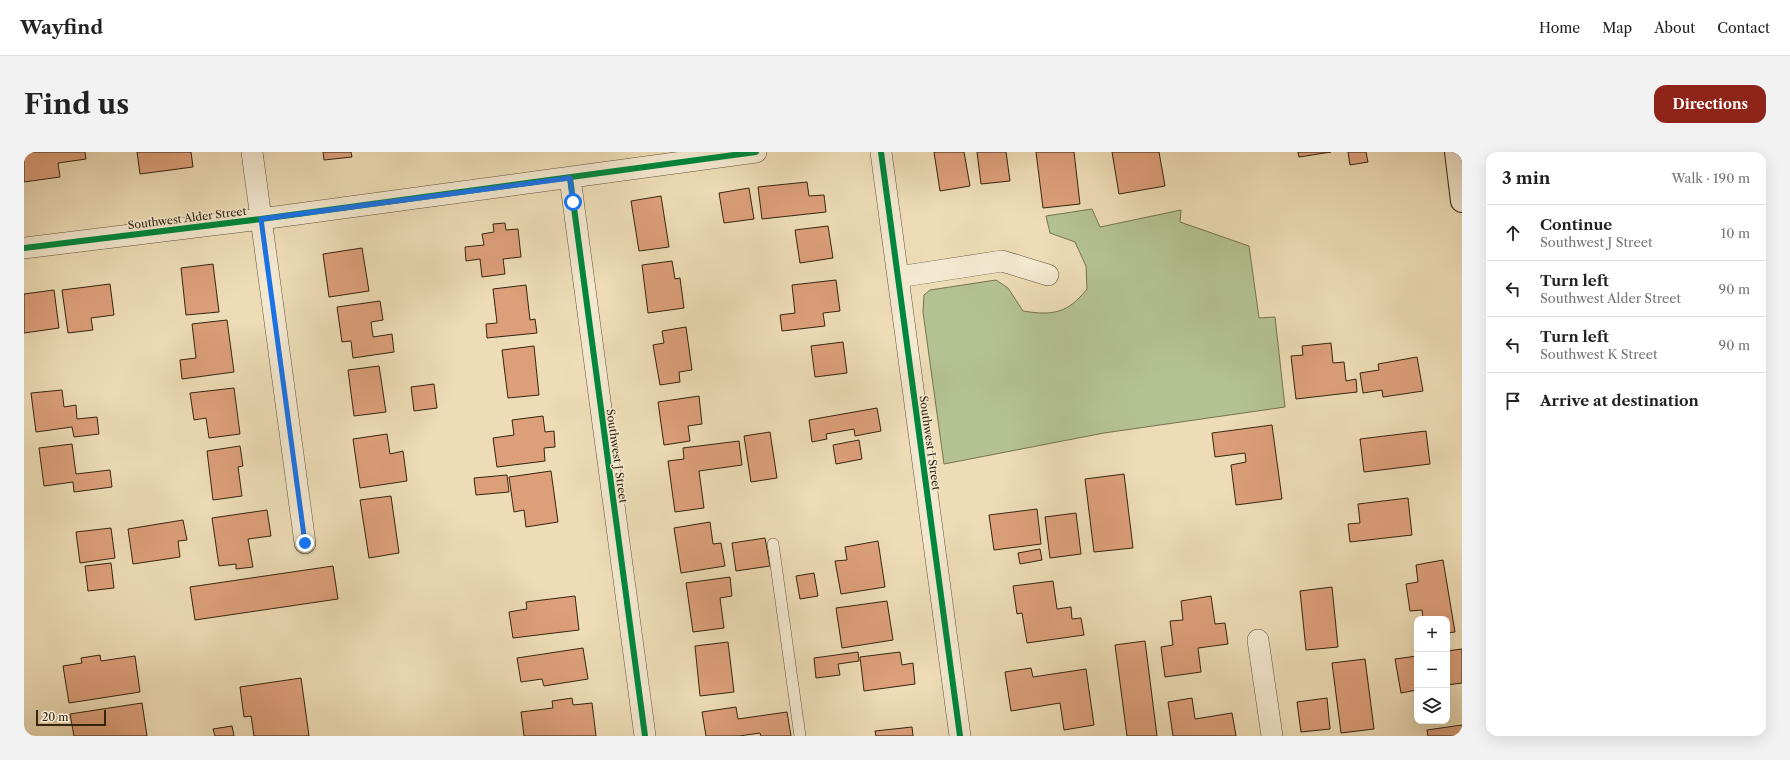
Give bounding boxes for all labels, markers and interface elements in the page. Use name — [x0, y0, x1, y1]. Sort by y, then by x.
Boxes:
text: Wayfind — [20, 16, 103, 39]
text: Home — [1539, 19, 1580, 37]
text: Map — [1602, 19, 1632, 37]
text: About — [1654, 19, 1695, 37]
text: Contact — [1717, 19, 1770, 37]
button: Directions — [1654, 85, 1766, 123]
text: Find us — [24, 87, 129, 121]
text: 3 min — [1502, 168, 1551, 188]
text: Walk · 190 m — [1671, 170, 1750, 186]
route start — [564, 193, 582, 211]
street label: Southwest Alder Street — [127, 204, 247, 232]
text: Continue — [1540, 215, 1612, 234]
icon: ahead — [1502, 222, 1524, 244]
text: 10 m — [1721, 225, 1750, 241]
text: Southwest J Street — [1540, 234, 1653, 250]
text: Turn left — [1540, 271, 1609, 290]
icon: left — [1502, 278, 1524, 300]
text: 90 m — [1719, 281, 1750, 297]
text: Southwest Alder Street — [1540, 290, 1681, 306]
text: Turn left — [1540, 327, 1609, 346]
icon: left — [1502, 334, 1524, 356]
text: 90 m — [1719, 337, 1750, 353]
text: Southwest K Street — [1540, 346, 1658, 362]
icon: arrive — [1502, 390, 1524, 412]
text: Arrive at destination — [1540, 391, 1699, 410]
street label: Southwest I Street — [916, 395, 944, 491]
street label: Southwest J Street — [603, 408, 631, 504]
route end — [296, 534, 314, 552]
map controls — [1414, 616, 1450, 724]
button: + — [1414, 616, 1450, 652]
button: − — [1414, 652, 1450, 688]
button: layers — [1414, 688, 1450, 724]
scale bar — [36, 708, 106, 727]
text: 20 m — [42, 710, 68, 724]

